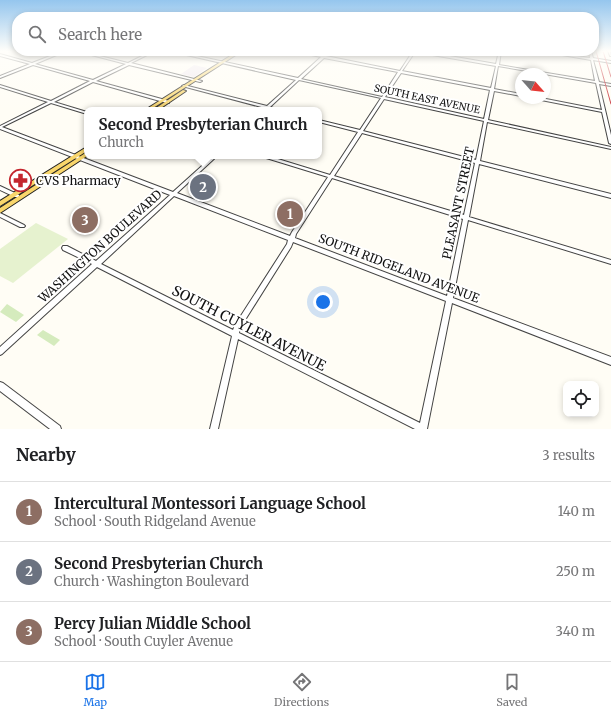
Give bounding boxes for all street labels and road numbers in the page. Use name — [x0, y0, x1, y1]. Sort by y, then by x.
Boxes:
street label: SOUTH EAST AVENUE — [373, 81, 482, 117]
street label: PLEASANT STREET — [439, 145, 477, 261]
street label: WASHINGTON BOULEVARD — [34, 187, 165, 306]
street label: SOUTH RIDGELAND AVENUE — [316, 230, 482, 306]
street label: SOUTH CUYLER AVENUE — [169, 281, 329, 375]

